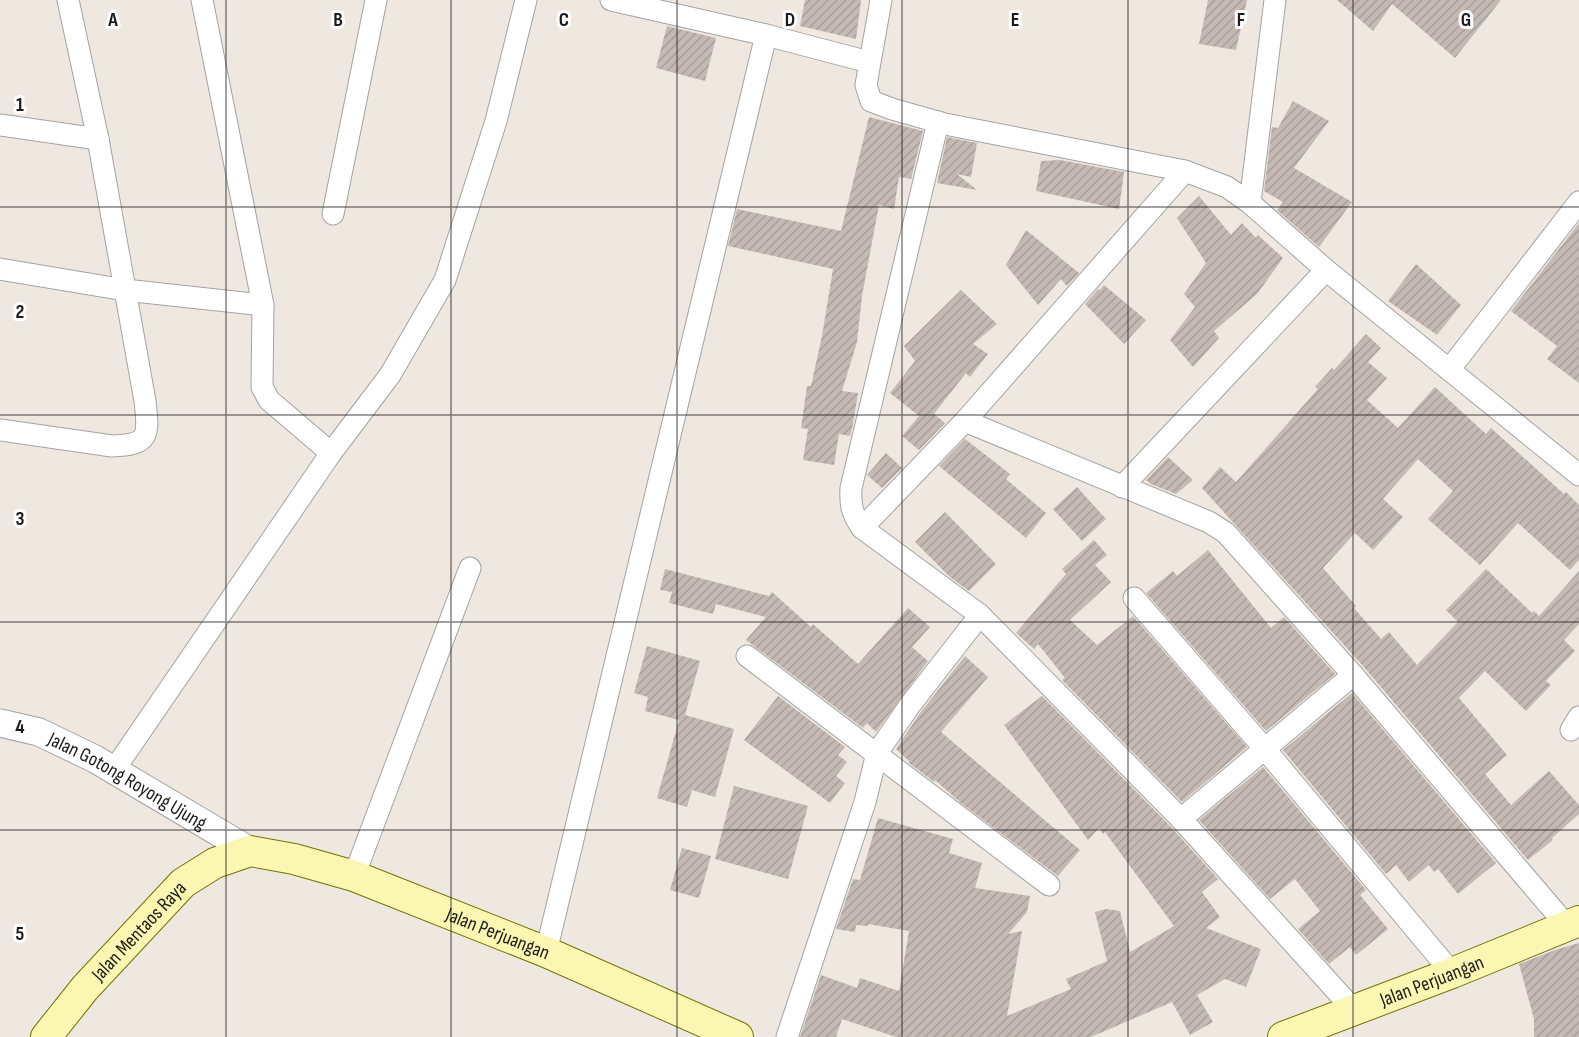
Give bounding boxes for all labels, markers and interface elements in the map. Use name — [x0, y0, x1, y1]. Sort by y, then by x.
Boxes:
text: A — [107, 8, 118, 32]
text: B — [333, 8, 343, 32]
text: C — [559, 8, 569, 32]
text: D — [785, 8, 795, 32]
text: E — [1011, 8, 1019, 32]
text: F — [1237, 8, 1245, 32]
text: G — [1461, 8, 1471, 32]
text: 1 — [16, 93, 24, 117]
text: 2 — [16, 300, 24, 324]
text: 3 — [16, 507, 25, 531]
text: 4 — [15, 715, 25, 739]
street label: Jalan Gotong Royong Ujung — [43, 727, 211, 836]
street label: Jalan Mentaos Raya — [86, 877, 192, 987]
street label: Jalan Perjuangan — [441, 902, 553, 965]
text: 5 — [16, 922, 25, 946]
street label: Jalan Perjuangan — [1376, 950, 1487, 1013]

